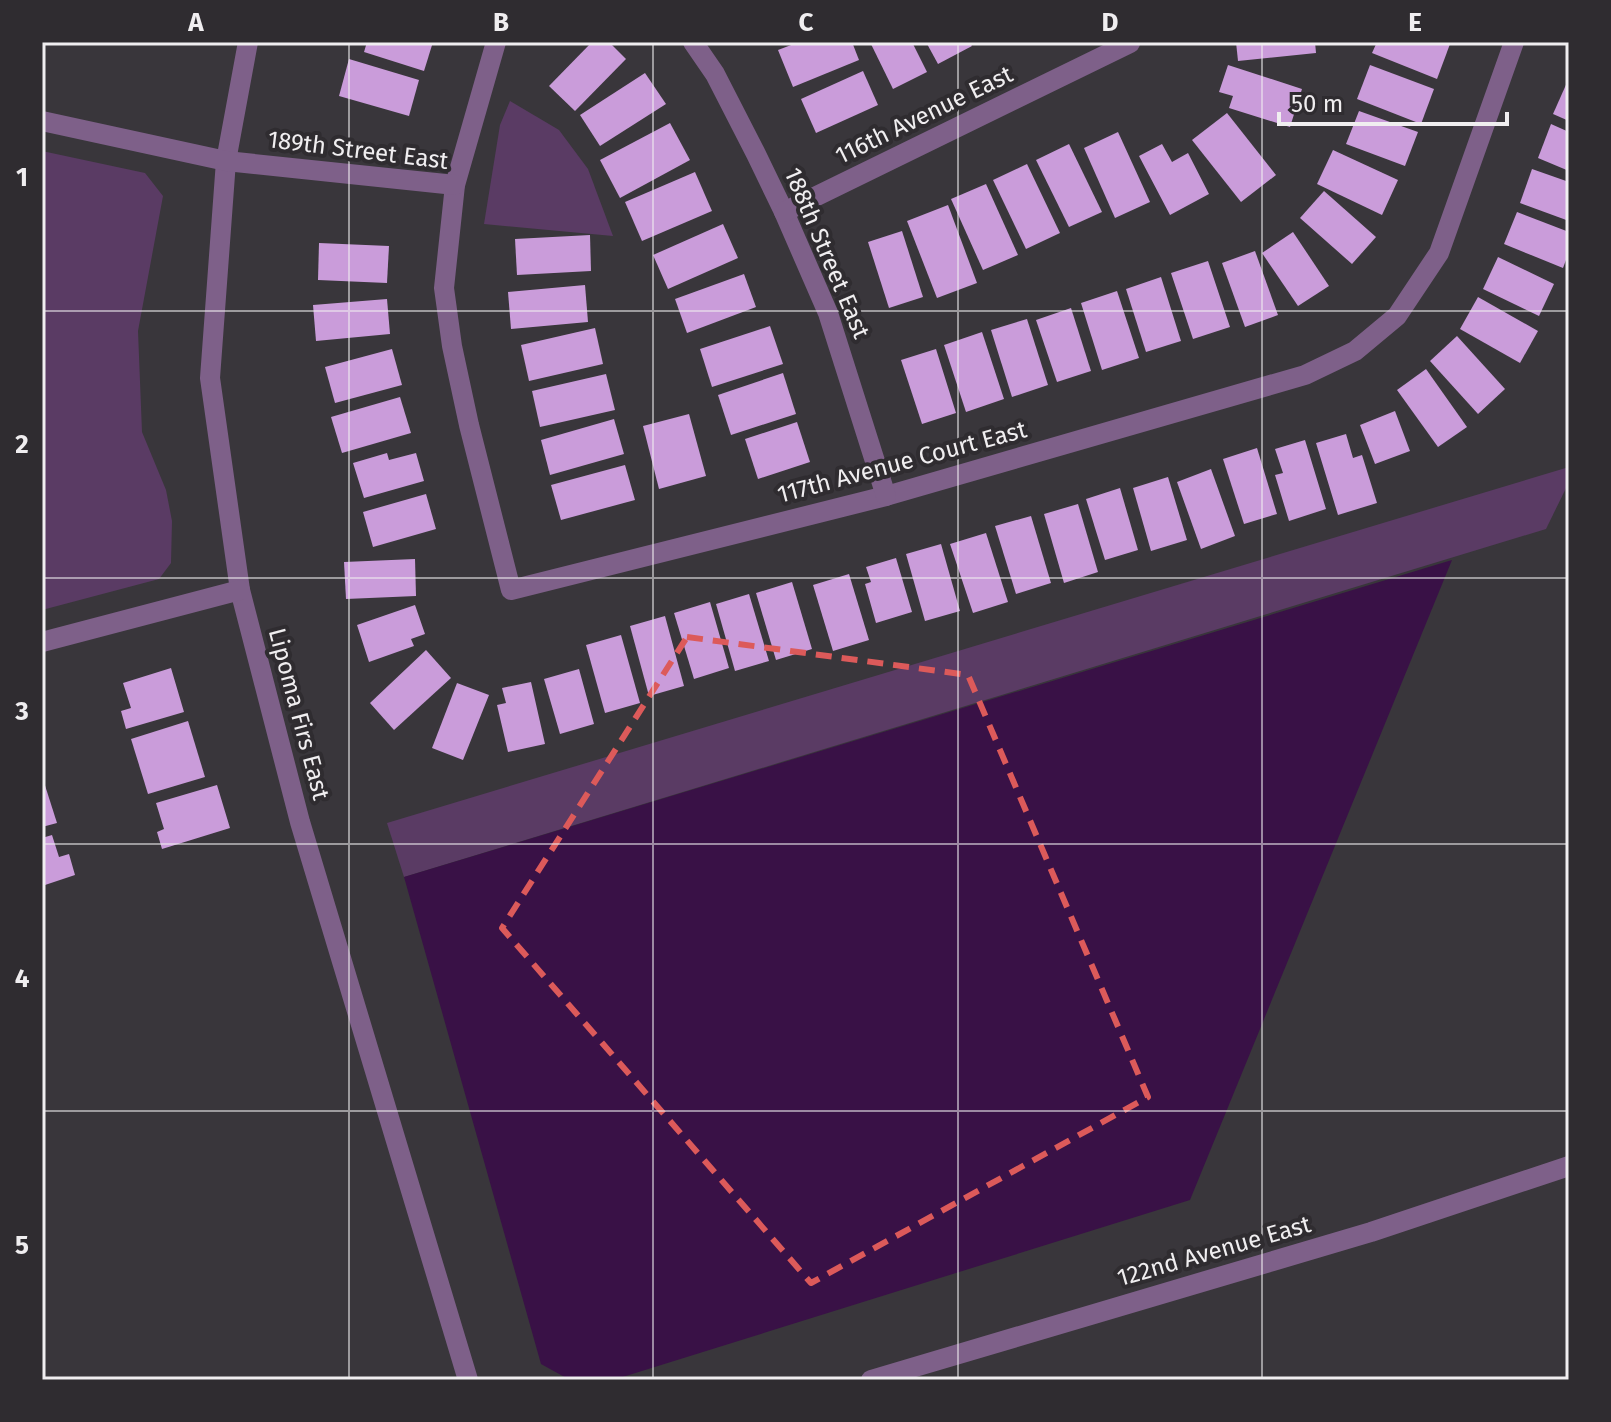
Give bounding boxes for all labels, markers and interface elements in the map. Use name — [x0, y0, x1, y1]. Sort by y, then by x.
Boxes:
text: A — [187, 7, 204, 38]
text: B — [493, 7, 509, 38]
text: C — [799, 7, 814, 38]
text: D — [1102, 7, 1119, 38]
text: E — [1408, 7, 1422, 38]
street label: 116th Avenue East — [831, 60, 1017, 170]
scale bar — [1279, 76, 1507, 126]
text: 50 m — [1291, 90, 1343, 118]
street label: 189th Street East — [266, 125, 450, 175]
text: 1 — [16, 162, 28, 193]
street label: 188th Street East — [778, 163, 876, 343]
street label: 117th Avenue Court East — [774, 415, 1030, 509]
text: 2 — [15, 429, 29, 460]
street label: Lipoma Firs East — [263, 625, 335, 803]
text: 3 — [14, 696, 29, 727]
text: 4 — [15, 963, 30, 994]
street label: 122nd Avenue East — [1114, 1210, 1314, 1292]
text: 5 — [15, 1230, 29, 1261]

